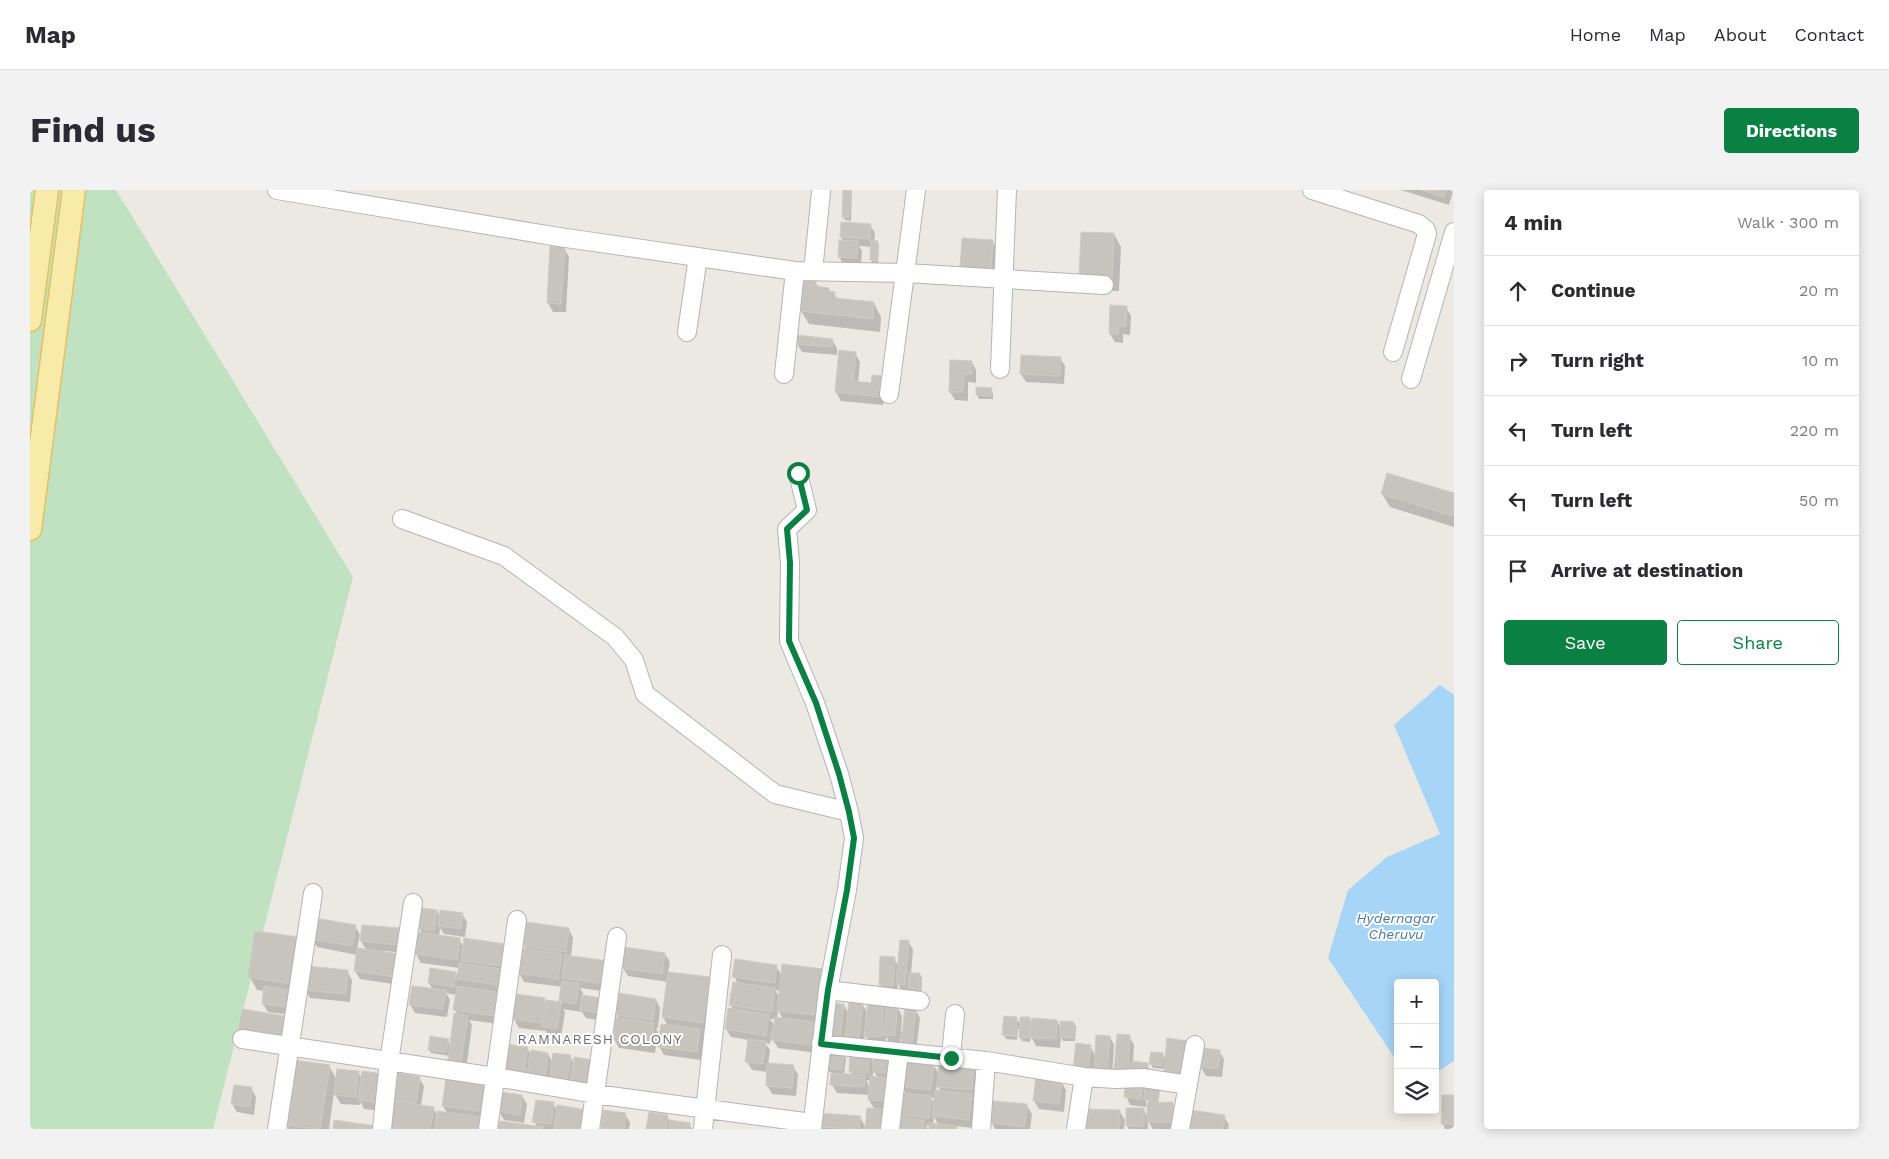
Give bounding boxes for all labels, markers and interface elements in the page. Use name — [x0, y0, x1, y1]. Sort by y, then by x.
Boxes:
text: Map — [25, 21, 76, 49]
text: Home — [1570, 24, 1621, 45]
text: Map — [1649, 24, 1686, 45]
text: About — [1714, 24, 1766, 45]
text: Contact — [1794, 24, 1864, 45]
button: Directions — [1724, 108, 1859, 153]
text: Find us — [30, 109, 156, 151]
text: 4 min — [1504, 210, 1562, 235]
text: Walk · 300 m — [1737, 213, 1839, 232]
icon: ahead — [1504, 277, 1532, 305]
text: Continue — [1551, 279, 1635, 302]
text: 20 m — [1799, 281, 1839, 300]
icon: right — [1504, 347, 1532, 375]
text: Turn right — [1551, 349, 1644, 372]
text: 10 m — [1802, 351, 1839, 370]
icon: left — [1504, 417, 1532, 445]
text: Turn left — [1551, 419, 1632, 442]
text: 220 m — [1790, 421, 1839, 440]
route start — [787, 462, 810, 485]
icon: left — [1504, 487, 1532, 515]
text: Turn left — [1551, 489, 1632, 512]
text: 50 m — [1799, 491, 1839, 510]
icon: arrive — [1504, 557, 1532, 585]
text: Arrive at destination — [1551, 559, 1743, 582]
button: Save — [1504, 620, 1667, 665]
button: Share — [1677, 620, 1839, 665]
water label: Hydernagar Cheruvu — [1356, 910, 1436, 942]
map controls — [1394, 979, 1439, 1114]
button: + — [1394, 979, 1439, 1024]
button: − — [1394, 1024, 1439, 1069]
district label: RAMNARESH COLONY — [517, 1031, 683, 1047]
route end — [940, 1047, 963, 1070]
button: layers — [1394, 1069, 1439, 1114]

